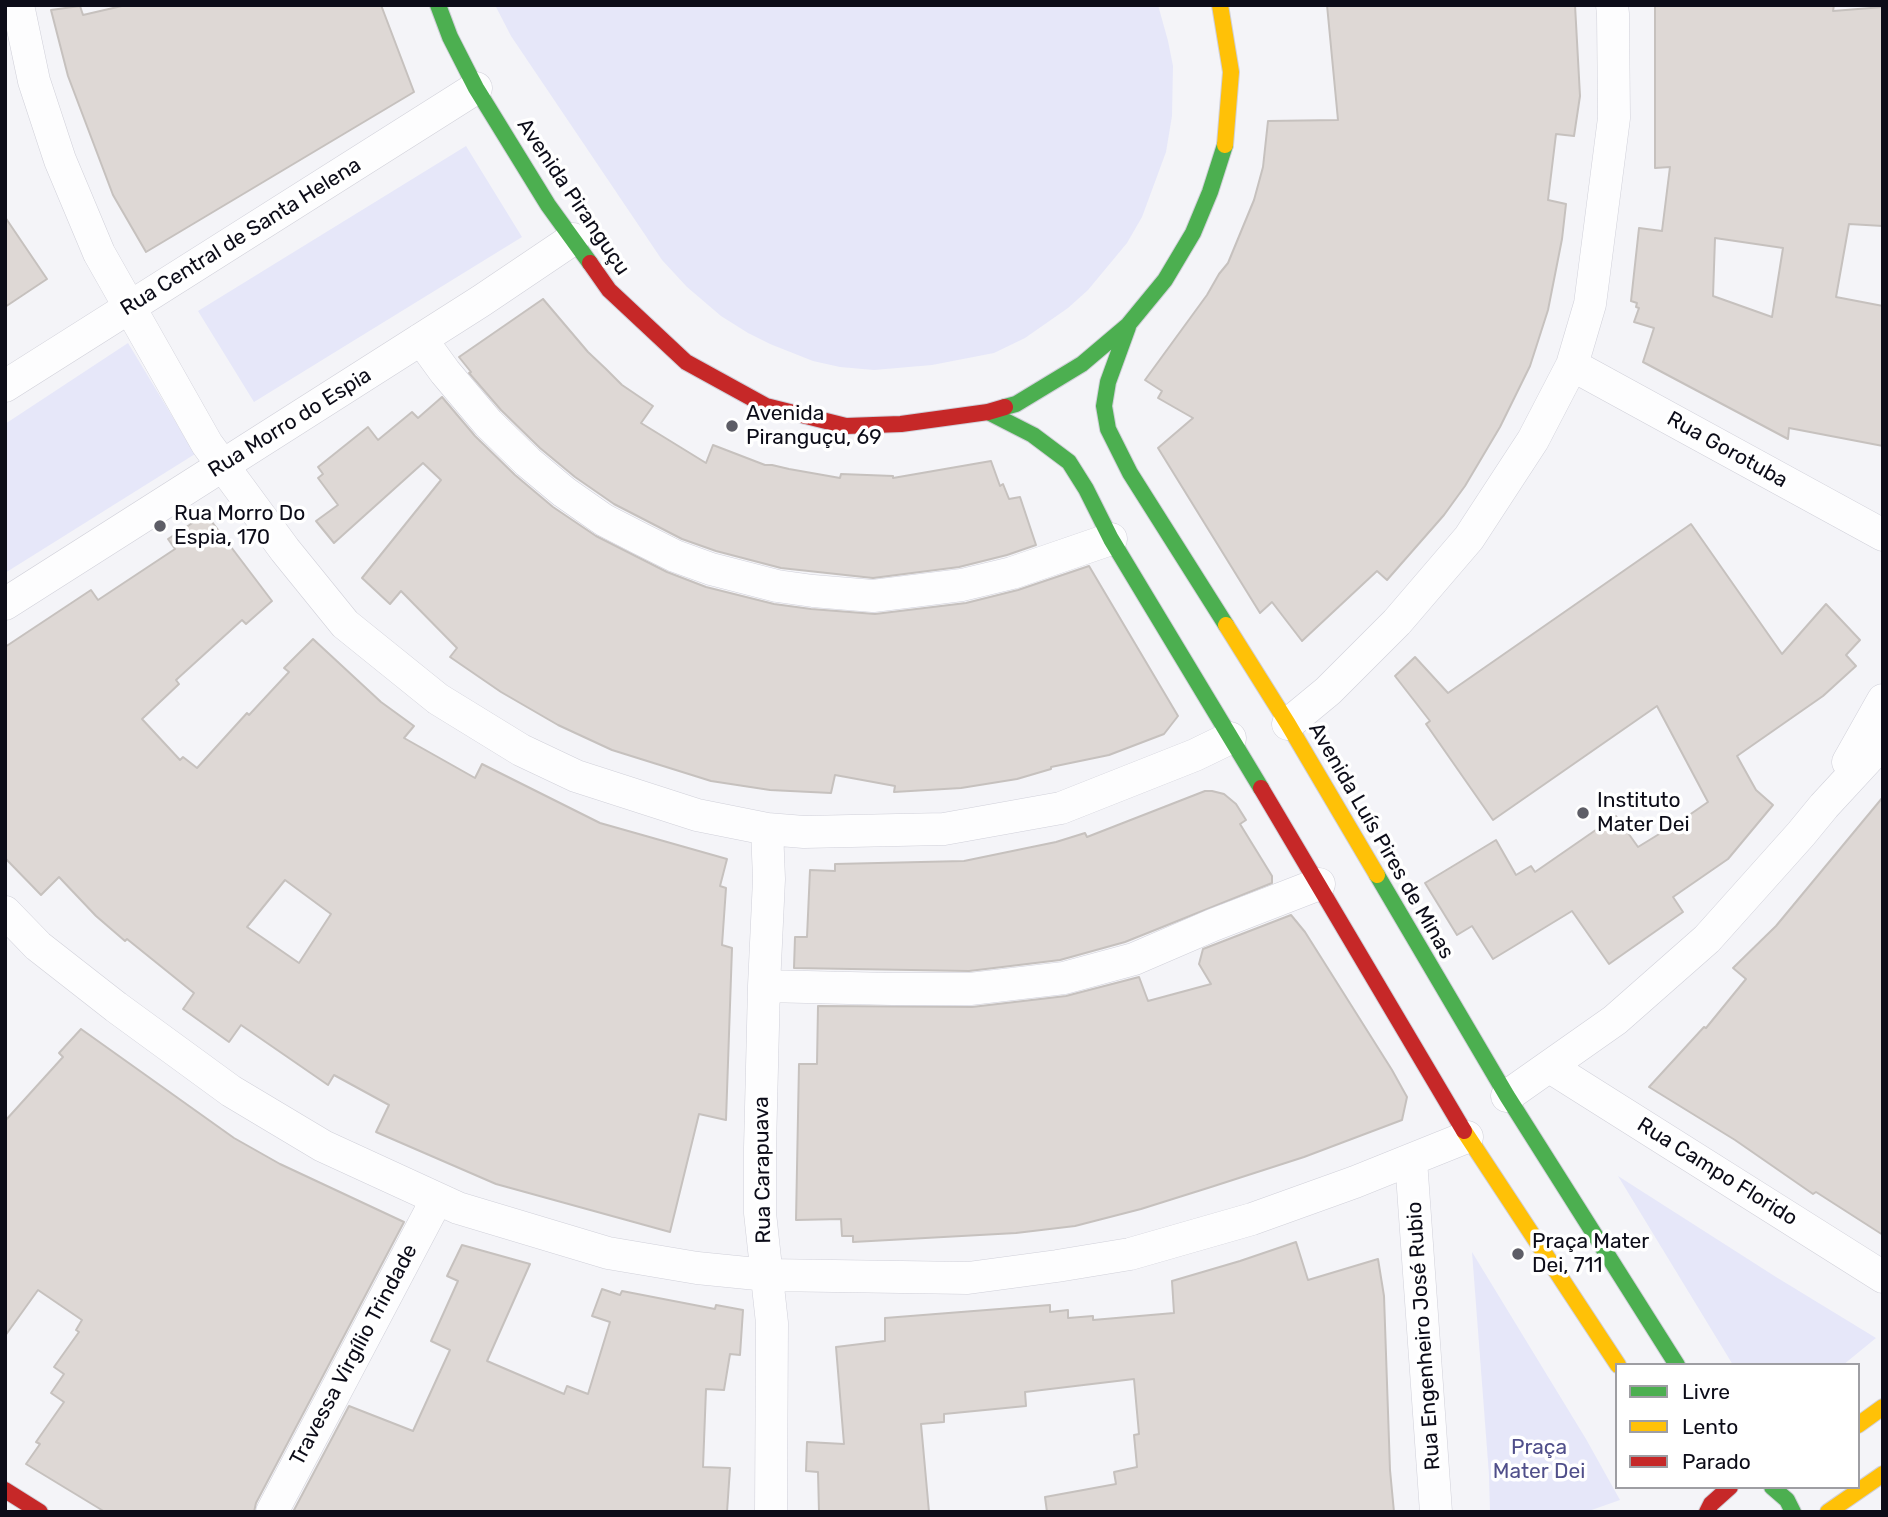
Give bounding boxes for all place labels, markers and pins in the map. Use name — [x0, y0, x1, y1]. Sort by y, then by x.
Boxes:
place label: Avenida Piranguçu, 69 — [746, 401, 882, 451]
marker: Avenida Piranguçu, 69 — [724, 418, 740, 434]
place label: Rua Morro Do Espia, 170 — [174, 501, 305, 551]
marker: Rua Morro Do Espia, 170 — [152, 518, 168, 534]
place label: Instituto Mater Dei — [1597, 788, 1690, 838]
marker: Instituto Mater Dei — [1575, 805, 1591, 821]
place label: Praça Mater Dei, 711 — [1532, 1229, 1649, 1279]
marker: Praça Mater Dei, 711 — [1510, 1246, 1526, 1262]

